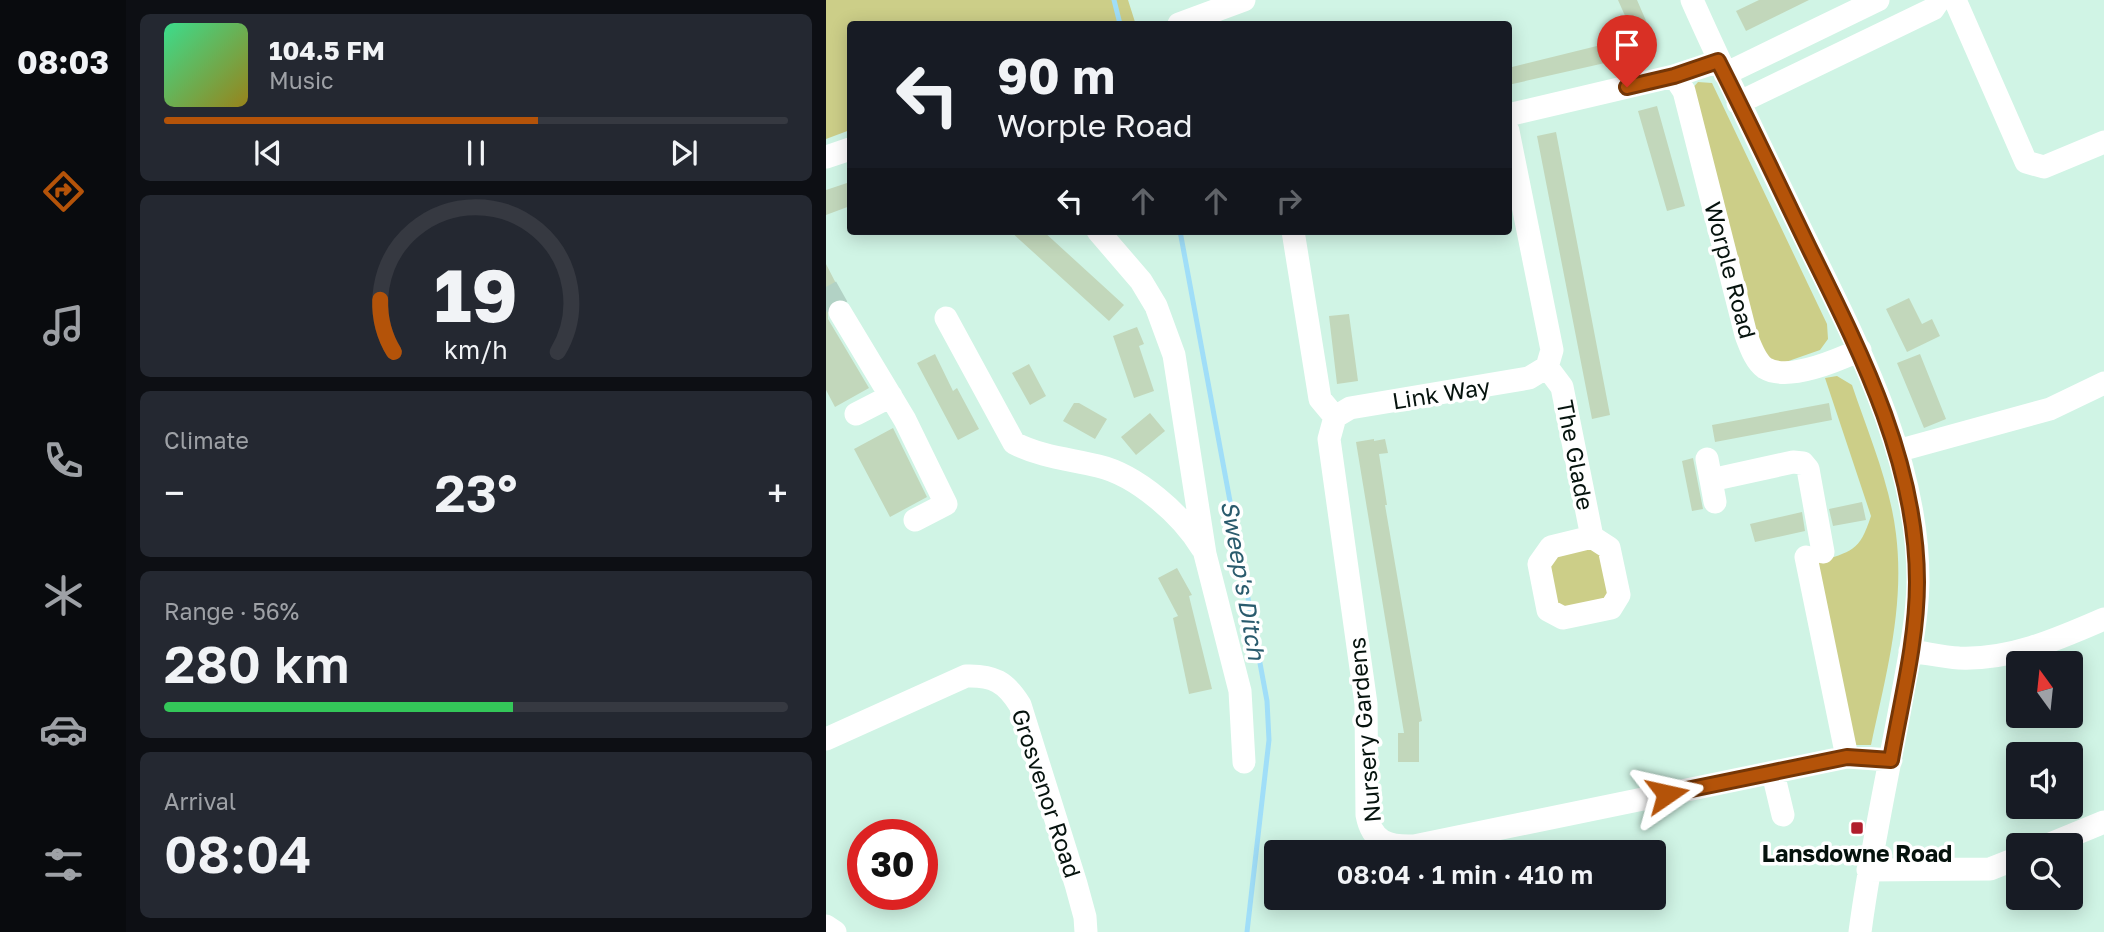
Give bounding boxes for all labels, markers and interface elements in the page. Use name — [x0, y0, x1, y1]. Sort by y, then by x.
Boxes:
pin — [1597, 15, 1657, 87]
icon: arrive — [1608, 26, 1646, 64]
text: 104.5 FM — [269, 35, 385, 66]
text: 08:03 — [17, 43, 109, 81]
text: 90 m — [997, 46, 1115, 105]
icon: left — [882, 49, 973, 140]
text: Music — [269, 66, 334, 94]
text: Worple Road — [997, 106, 1193, 144]
icon: previous — [249, 134, 287, 172]
icon: pause — [457, 134, 495, 172]
icon: next — [665, 134, 703, 172]
icon: directions — [39, 167, 88, 216]
icon: left — [1051, 182, 1089, 220]
icon: ahead — [1124, 182, 1162, 220]
icon: ahead — [1197, 182, 1235, 220]
icon: right — [1270, 182, 1308, 220]
street label: Worple Road — [1699, 198, 1763, 342]
text: 19 — [434, 251, 518, 338]
icon: music — [39, 301, 88, 350]
text: km/h — [444, 333, 508, 364]
street label: Link Way — [1390, 371, 1492, 415]
street label: The Glade — [1552, 398, 1600, 512]
text: Climate — [164, 426, 249, 454]
icon: phone — [39, 436, 88, 485]
text: 23° — [435, 461, 517, 523]
text: − — [164, 470, 185, 515]
text: + — [767, 470, 788, 515]
water label: Sweep's Ditch — [1216, 498, 1273, 663]
icon: climate — [39, 571, 88, 620]
text: Range · 56% — [164, 597, 299, 625]
text: 280 km — [164, 632, 349, 694]
street label: Nursery Gardens — [1342, 636, 1386, 824]
north arrow — [2006, 651, 2082, 728]
map controls — [2006, 651, 2083, 910]
icon: car — [39, 705, 88, 754]
street label: Grosvenor Road — [1007, 705, 1087, 881]
button: sound — [2006, 742, 2083, 819]
position arrow — [1630, 757, 1704, 831]
text: Arrival — [164, 787, 236, 815]
speed limit sign: 30 — [847, 819, 938, 910]
marker: Lansdowne Road — [1849, 820, 1865, 836]
text: 08:04 — [164, 822, 312, 884]
button: search — [2006, 833, 2083, 910]
place label: Lansdowne Road — [1762, 839, 1952, 867]
icon: filters — [39, 840, 88, 889]
text: 08:04 · 1 min · 410 m — [1337, 859, 1593, 890]

